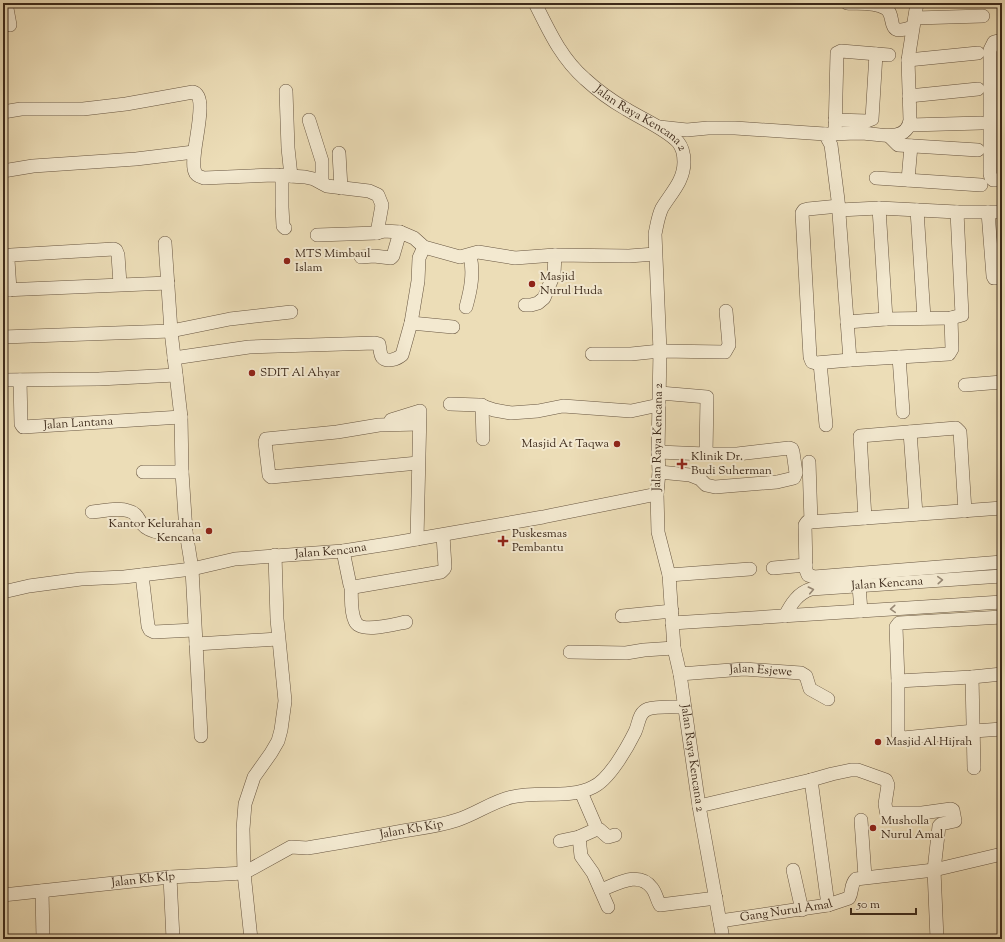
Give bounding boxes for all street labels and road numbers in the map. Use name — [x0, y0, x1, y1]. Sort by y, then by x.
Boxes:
street label: Jalan Raya Kencana 2 — [589, 81, 691, 154]
street label: Jalan Raya Kencana 2 — [648, 382, 668, 492]
street label: Jalan Lantana — [42, 412, 114, 435]
street label: Jalan Kencana — [293, 538, 368, 564]
street label: Jalan Kencana — [850, 572, 924, 595]
street label: Jalan Esjewe — [728, 660, 793, 681]
street label: Jalan Raya Kencana 2 — [675, 702, 709, 814]
street label: Jalan Kb Kip — [377, 815, 445, 844]
street label: Jalan Kb Klp — [109, 868, 176, 892]
street label: Gang Nurul Amal — [739, 895, 836, 927]

